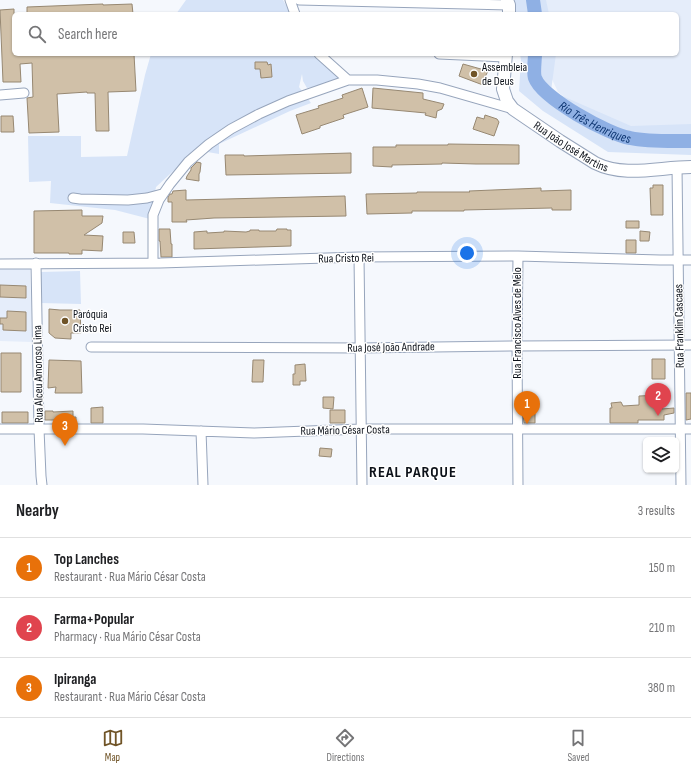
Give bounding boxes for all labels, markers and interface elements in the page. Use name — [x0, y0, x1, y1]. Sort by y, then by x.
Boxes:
search box — [12, 12, 679, 56]
icon: search — [26, 23, 48, 45]
text: Search here — [58, 25, 118, 44]
place label: Assembleia de Deus — [481, 60, 527, 89]
marker: Assembleia de Deus — [469, 69, 479, 79]
water label: Rio Três Henriques — [556, 98, 632, 147]
street label: Rua João José Martins — [530, 118, 610, 176]
your location — [457, 243, 477, 263]
street label: Rua Cristo Rei — [318, 251, 374, 266]
street label: Rua Francisco Alves de Melo — [510, 267, 525, 379]
street label: Rua Franklin Cascaes — [671, 284, 688, 368]
place label: Paróquia Cristo Rei — [73, 307, 112, 336]
marker: Paróquia Cristo Rei — [60, 316, 70, 326]
street label: Rua Alceu Amoroso Lima — [30, 325, 47, 423]
street label: Rua José João Andrade — [347, 339, 435, 356]
pin: 2 — [645, 383, 671, 416]
pin: 1 — [514, 391, 540, 424]
pin: 3 — [52, 413, 78, 446]
street label: Rua Mário César Costa — [300, 422, 390, 439]
map controls — [643, 437, 679, 473]
button: layers — [643, 437, 679, 473]
district label: REAL PARQUE — [369, 463, 457, 482]
text: Nearby — [16, 501, 59, 521]
text: 3 results — [638, 503, 675, 519]
text: Top Lanches — [54, 550, 119, 569]
text: 1 — [26, 560, 32, 576]
text: 150 m — [649, 560, 675, 576]
text: Restaurant · Rua Mário César Costa — [54, 569, 206, 585]
text: Farma+Popular — [54, 610, 134, 629]
text: 2 — [26, 620, 32, 636]
text: 210 m — [649, 620, 675, 636]
text: Pharmacy · Rua Mário César Costa — [54, 629, 201, 645]
text: Ipiranga — [54, 670, 96, 689]
text: 3 — [26, 680, 32, 696]
text: 380 m — [648, 680, 675, 696]
text: Restaurant · Rua Mário César Costa — [54, 689, 206, 705]
tab: Map — [102, 727, 124, 764]
tab: Directions — [327, 727, 364, 764]
tab: Saved — [567, 727, 589, 764]

